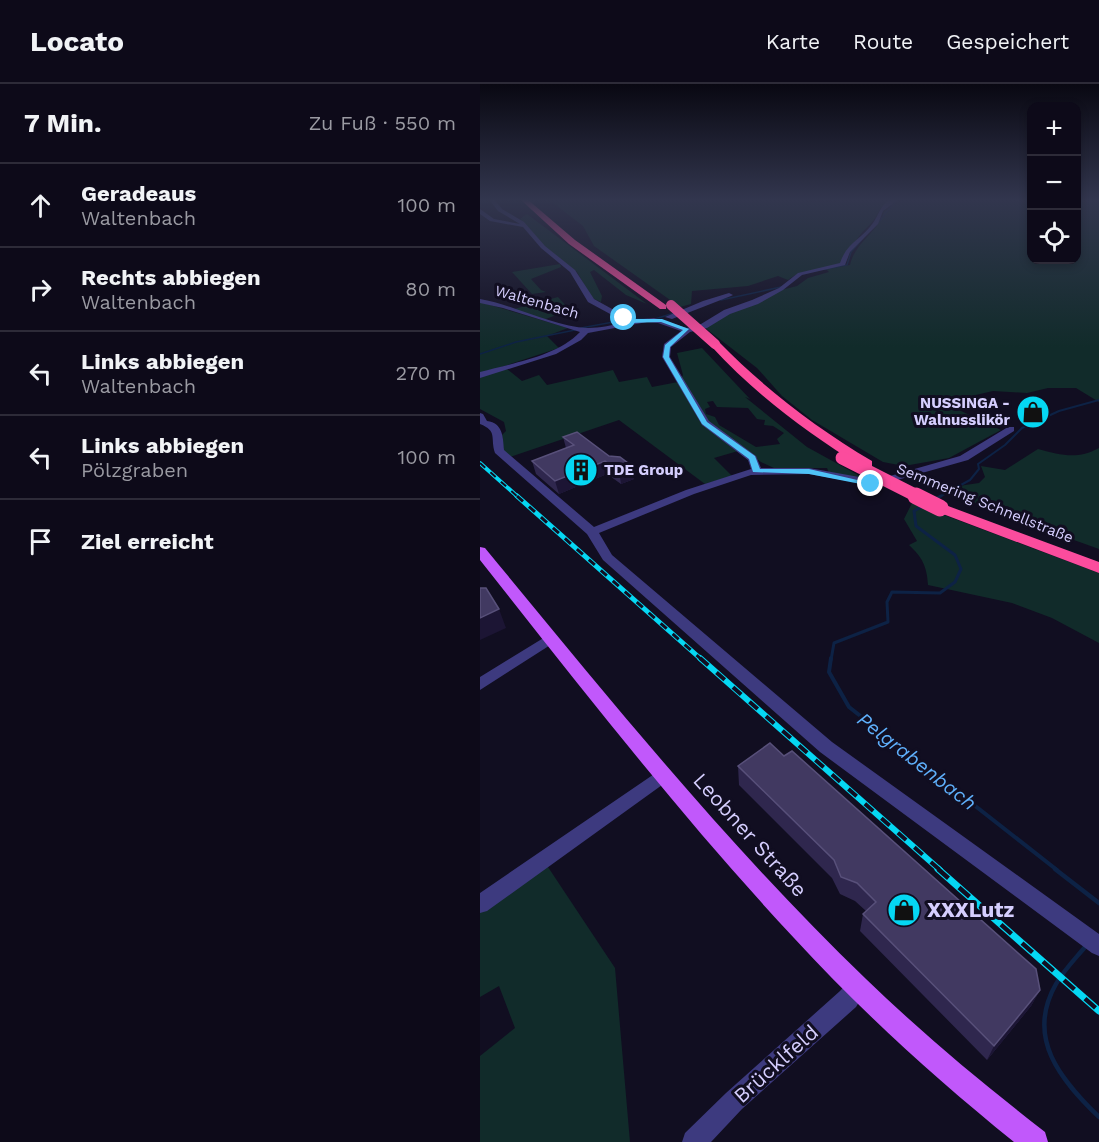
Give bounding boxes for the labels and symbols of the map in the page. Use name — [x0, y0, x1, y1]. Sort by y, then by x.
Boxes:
street label: Waltenbach — [493, 281, 581, 323]
route start — [610, 304, 636, 330]
place label: NUSSINGA - Walnusslikör — [914, 394, 1011, 429]
shop icon: NUSSINGA - Walnusslikör — [1015, 394, 1051, 430]
building icon: TDE Group — [563, 452, 599, 488]
street label: Semmering Schnellstraße — [894, 459, 1076, 547]
place label: TDE Group — [604, 461, 683, 479]
route end — [857, 470, 883, 496]
water label: Pelgrabenbach — [853, 707, 981, 815]
street label: Leobner Straße — [688, 768, 813, 902]
shop icon: XXXLutz — [886, 892, 922, 928]
place label: XXXLutz — [927, 897, 1014, 922]
street label: Brücklfeld — [728, 1019, 823, 1108]

